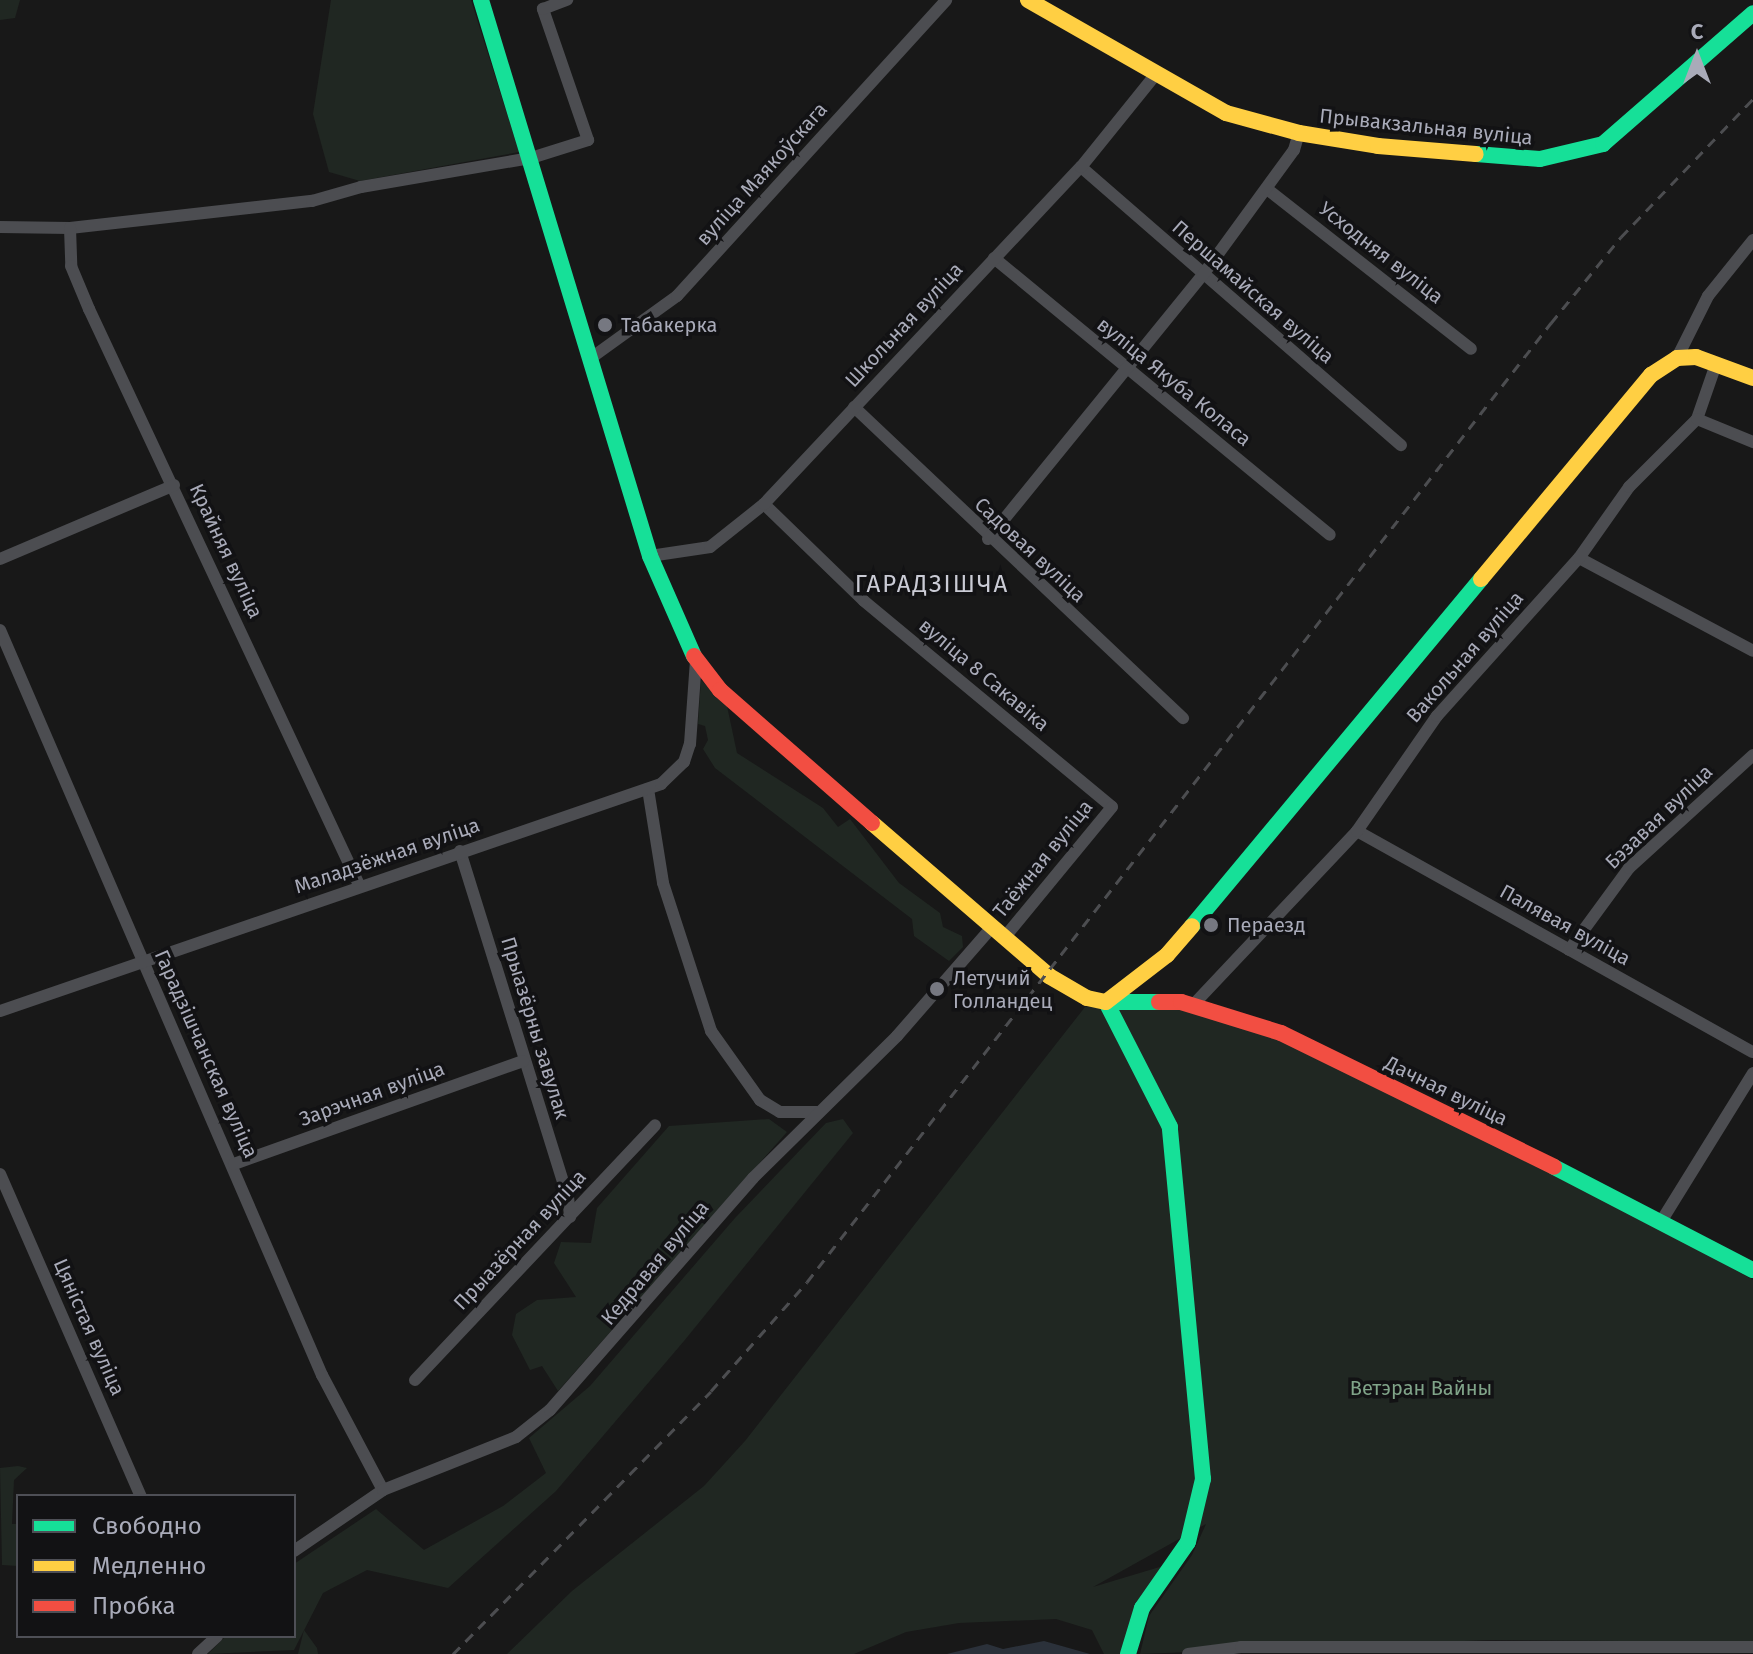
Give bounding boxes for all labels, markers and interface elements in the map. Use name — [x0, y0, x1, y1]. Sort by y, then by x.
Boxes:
north arrow — [1657, 16, 1737, 96]
text: С — [1691, 18, 1703, 45]
street label: вуліца Маякоўскага — [692, 98, 832, 250]
street label: Прывакзальная вуліца — [1318, 104, 1534, 150]
street label: Усходняя вуліца — [1314, 197, 1448, 309]
street label: Першамайская вуліца — [1167, 215, 1339, 369]
street label: Школьная вуліца — [840, 258, 968, 392]
place label: Табакерка — [621, 313, 717, 337]
street label: вуліца Якуба Коласа — [1092, 313, 1256, 451]
marker: Табакерка — [596, 316, 614, 334]
street label: Крайняя вуліца — [184, 480, 268, 622]
street label: Садовая вуліца — [969, 492, 1091, 608]
district label: ГАРАДЗІШЧА — [855, 571, 1009, 599]
street label: Вакольная вуліца — [1401, 586, 1529, 728]
street label: вуліца 8 Сакавіка — [914, 614, 1054, 736]
street label: Бэзавая вуліца — [1600, 760, 1718, 874]
street label: Таёжная вуліца — [988, 795, 1098, 923]
street label: Маладзёжная вуліца — [291, 813, 483, 899]
street label: Палявая вуліца — [1496, 879, 1634, 971]
place label: Пераезд — [1227, 913, 1305, 937]
marker: Пераезд — [1202, 916, 1220, 934]
street label: Прыазёрны завулак — [496, 934, 574, 1122]
street label: Гарадзішчанская вуліца — [149, 946, 263, 1162]
place label: Летучий Голландец — [953, 966, 1052, 1013]
marker: Летучий Голландец — [928, 980, 946, 998]
street label: Дачная вуліца — [1381, 1051, 1511, 1131]
street label: Зарэчная вуліца — [296, 1057, 448, 1131]
street label: Прыазёрная вуліца — [449, 1165, 591, 1315]
street label: Кедравая вуліца — [596, 1196, 714, 1330]
street label: Цяністая вуліца — [48, 1255, 130, 1399]
park label: Ветэран Вайны — [1350, 1376, 1492, 1400]
legend — [16, 1494, 296, 1638]
text: Свободно — [92, 1512, 202, 1540]
text: Медленно — [92, 1552, 206, 1580]
text: Пробка — [92, 1592, 176, 1620]

